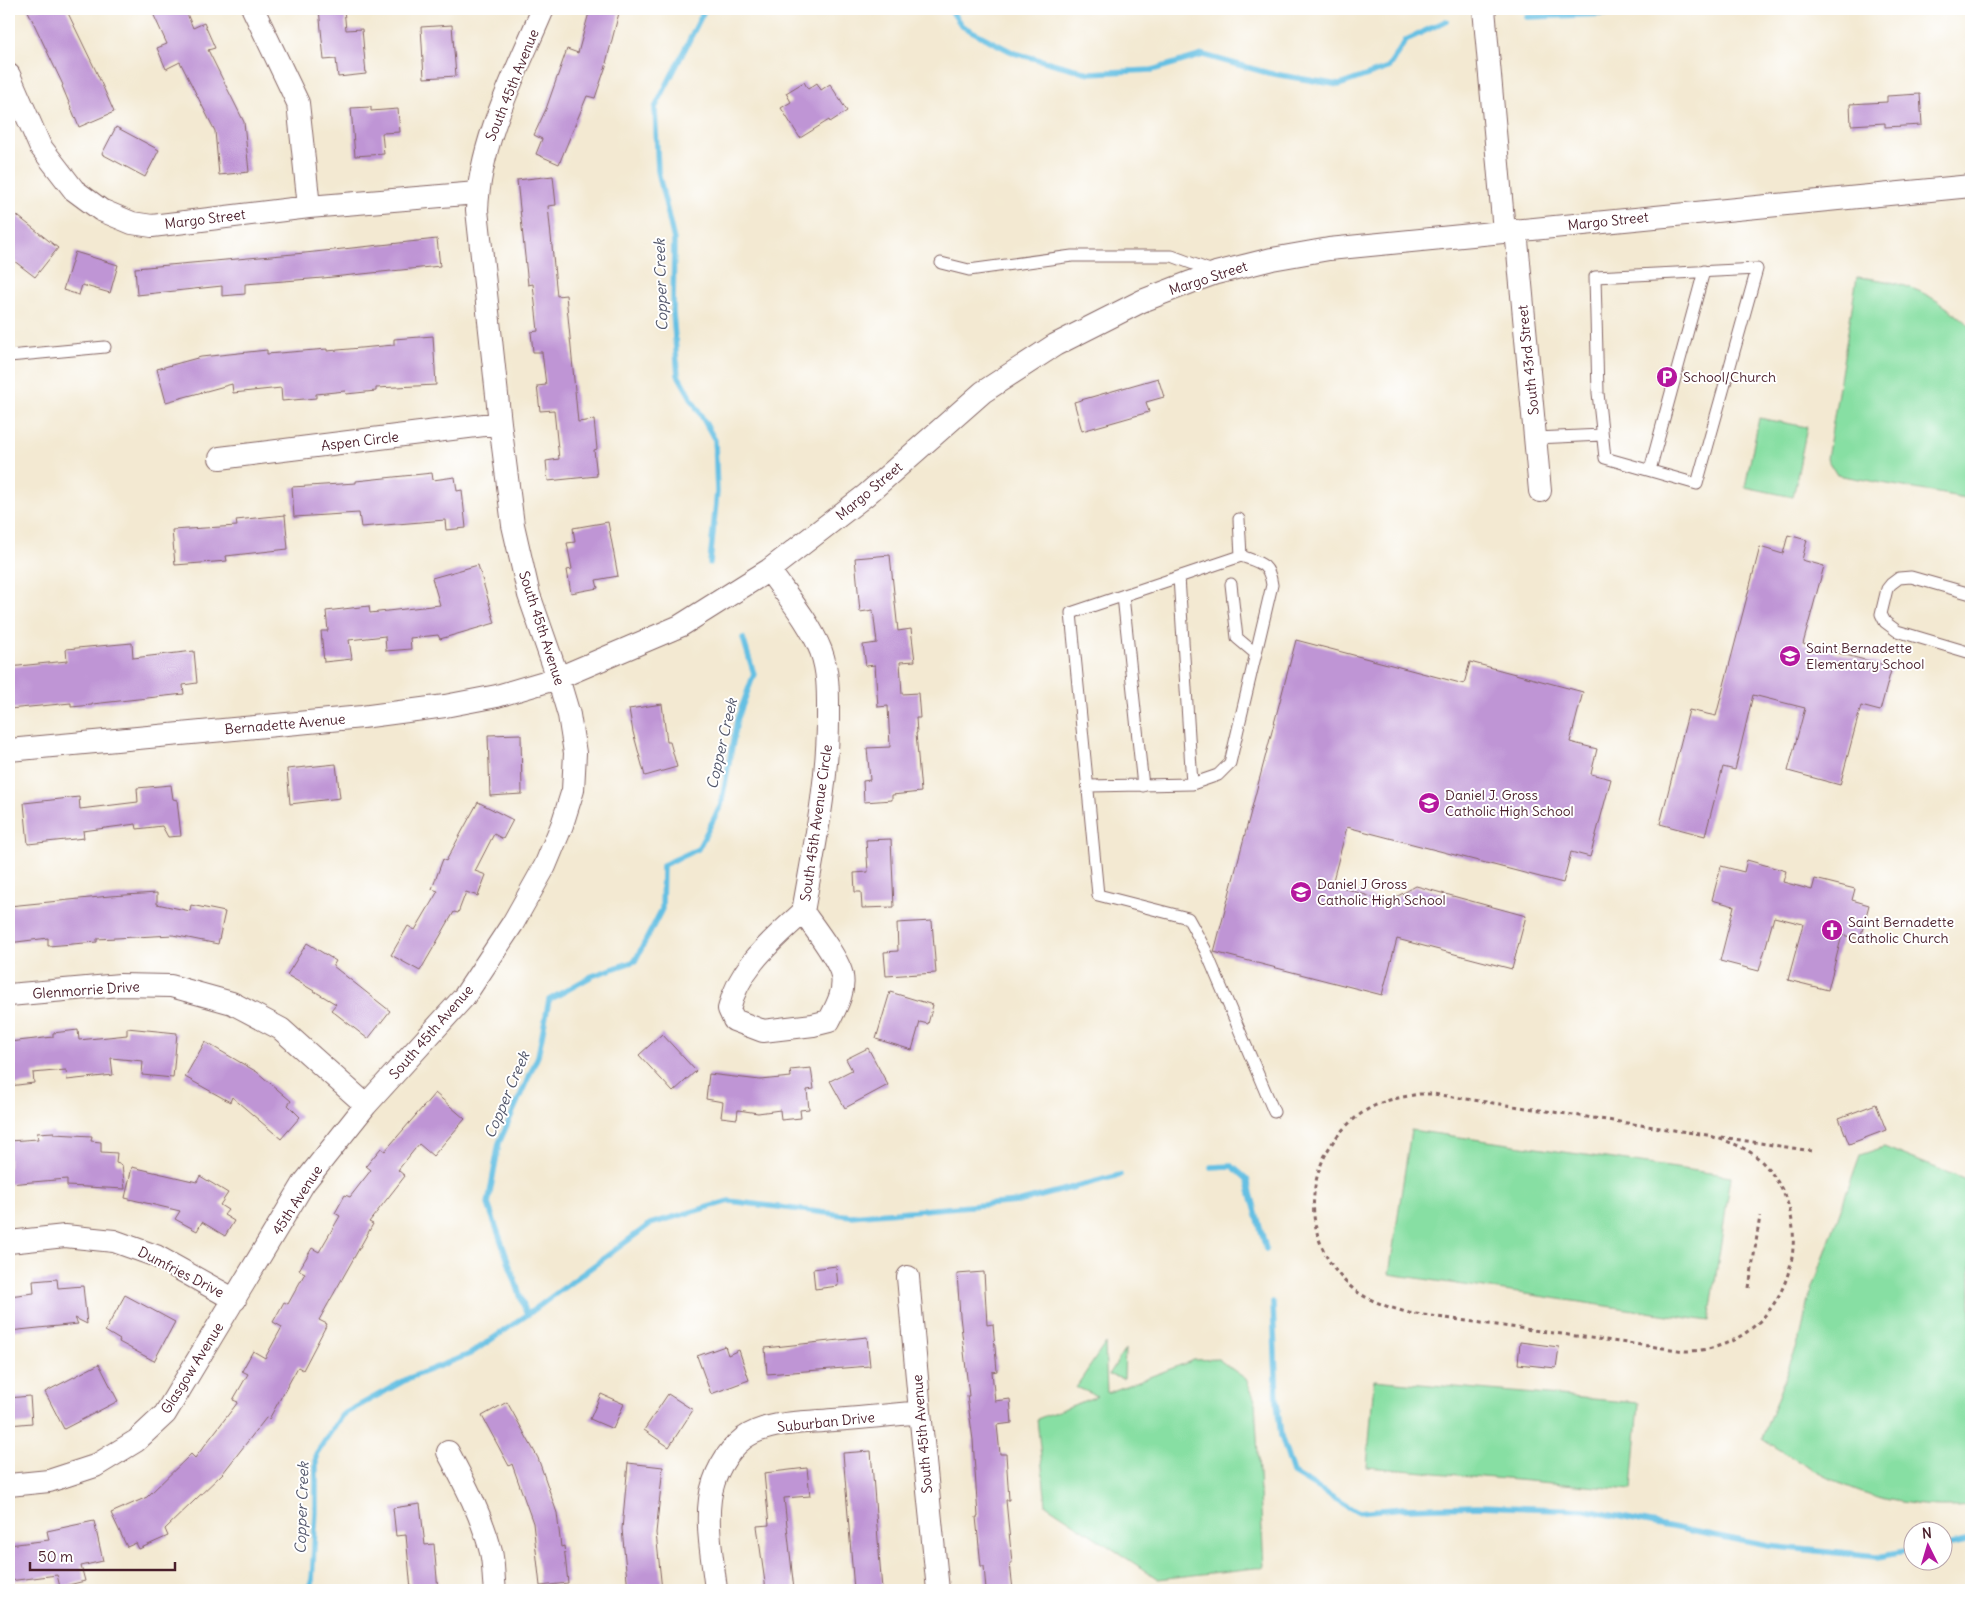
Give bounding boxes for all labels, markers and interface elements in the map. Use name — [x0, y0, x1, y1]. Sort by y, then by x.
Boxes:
street label: South 45th Avenue — [481, 26, 543, 144]
street label: Margo Street — [164, 205, 247, 233]
street label: Margo Street — [1567, 208, 1650, 234]
water label: Copper Creek — [649, 237, 672, 331]
street label: Margo Street — [1167, 257, 1250, 299]
street label: South 43rd Street — [1513, 304, 1543, 416]
parking icon: School/Church — [1655, 365, 1679, 389]
place label: School/Church — [1683, 368, 1776, 386]
street label: Aspen Circle — [320, 427, 400, 455]
street label: Margo Street — [832, 458, 906, 524]
street label: South 45th Avenue — [515, 569, 569, 687]
place label: Saint Bernadette Elementary School — [1806, 639, 1924, 673]
school or university icon: Saint Bernadette Elementary School — [1778, 644, 1802, 668]
water label: Copper Creek — [702, 695, 741, 791]
street label: Bernadette Avenue — [224, 710, 346, 738]
street label: South 45th Avenue Circle — [796, 743, 836, 903]
place label: Daniel J. Gross Catholic High School — [1445, 786, 1574, 820]
school or university icon: Daniel J. Gross Catholic High School — [1417, 791, 1441, 815]
place label: Daniel J Gross Catholic High School — [1317, 875, 1446, 909]
school or university icon: Daniel J Gross Catholic High School — [1289, 880, 1313, 904]
place label: Saint Bernadette Catholic Church — [1848, 913, 1954, 947]
church icon: Saint Bernadette Catholic Church — [1820, 918, 1844, 942]
street label: Glenmorrie Drive — [32, 977, 140, 1003]
street label: South 45th Avenue — [385, 981, 477, 1083]
water label: Copper Creek — [480, 1047, 534, 1141]
street label: 45th Avenue — [268, 1162, 326, 1238]
street label: Dumfries Drive — [135, 1243, 227, 1301]
street label: Glasgow Avenue — [157, 1319, 227, 1417]
street label: South 45th Avenue — [908, 1374, 936, 1494]
street label: Suburban Drive — [776, 1408, 876, 1436]
water label: Copper Creek — [290, 1460, 313, 1554]
north arrow — [1902, 1522, 1952, 1572]
text: N — [1921, 1524, 1932, 1542]
scale bar — [30, 1539, 175, 1571]
text: 50 m — [38, 1547, 73, 1566]

